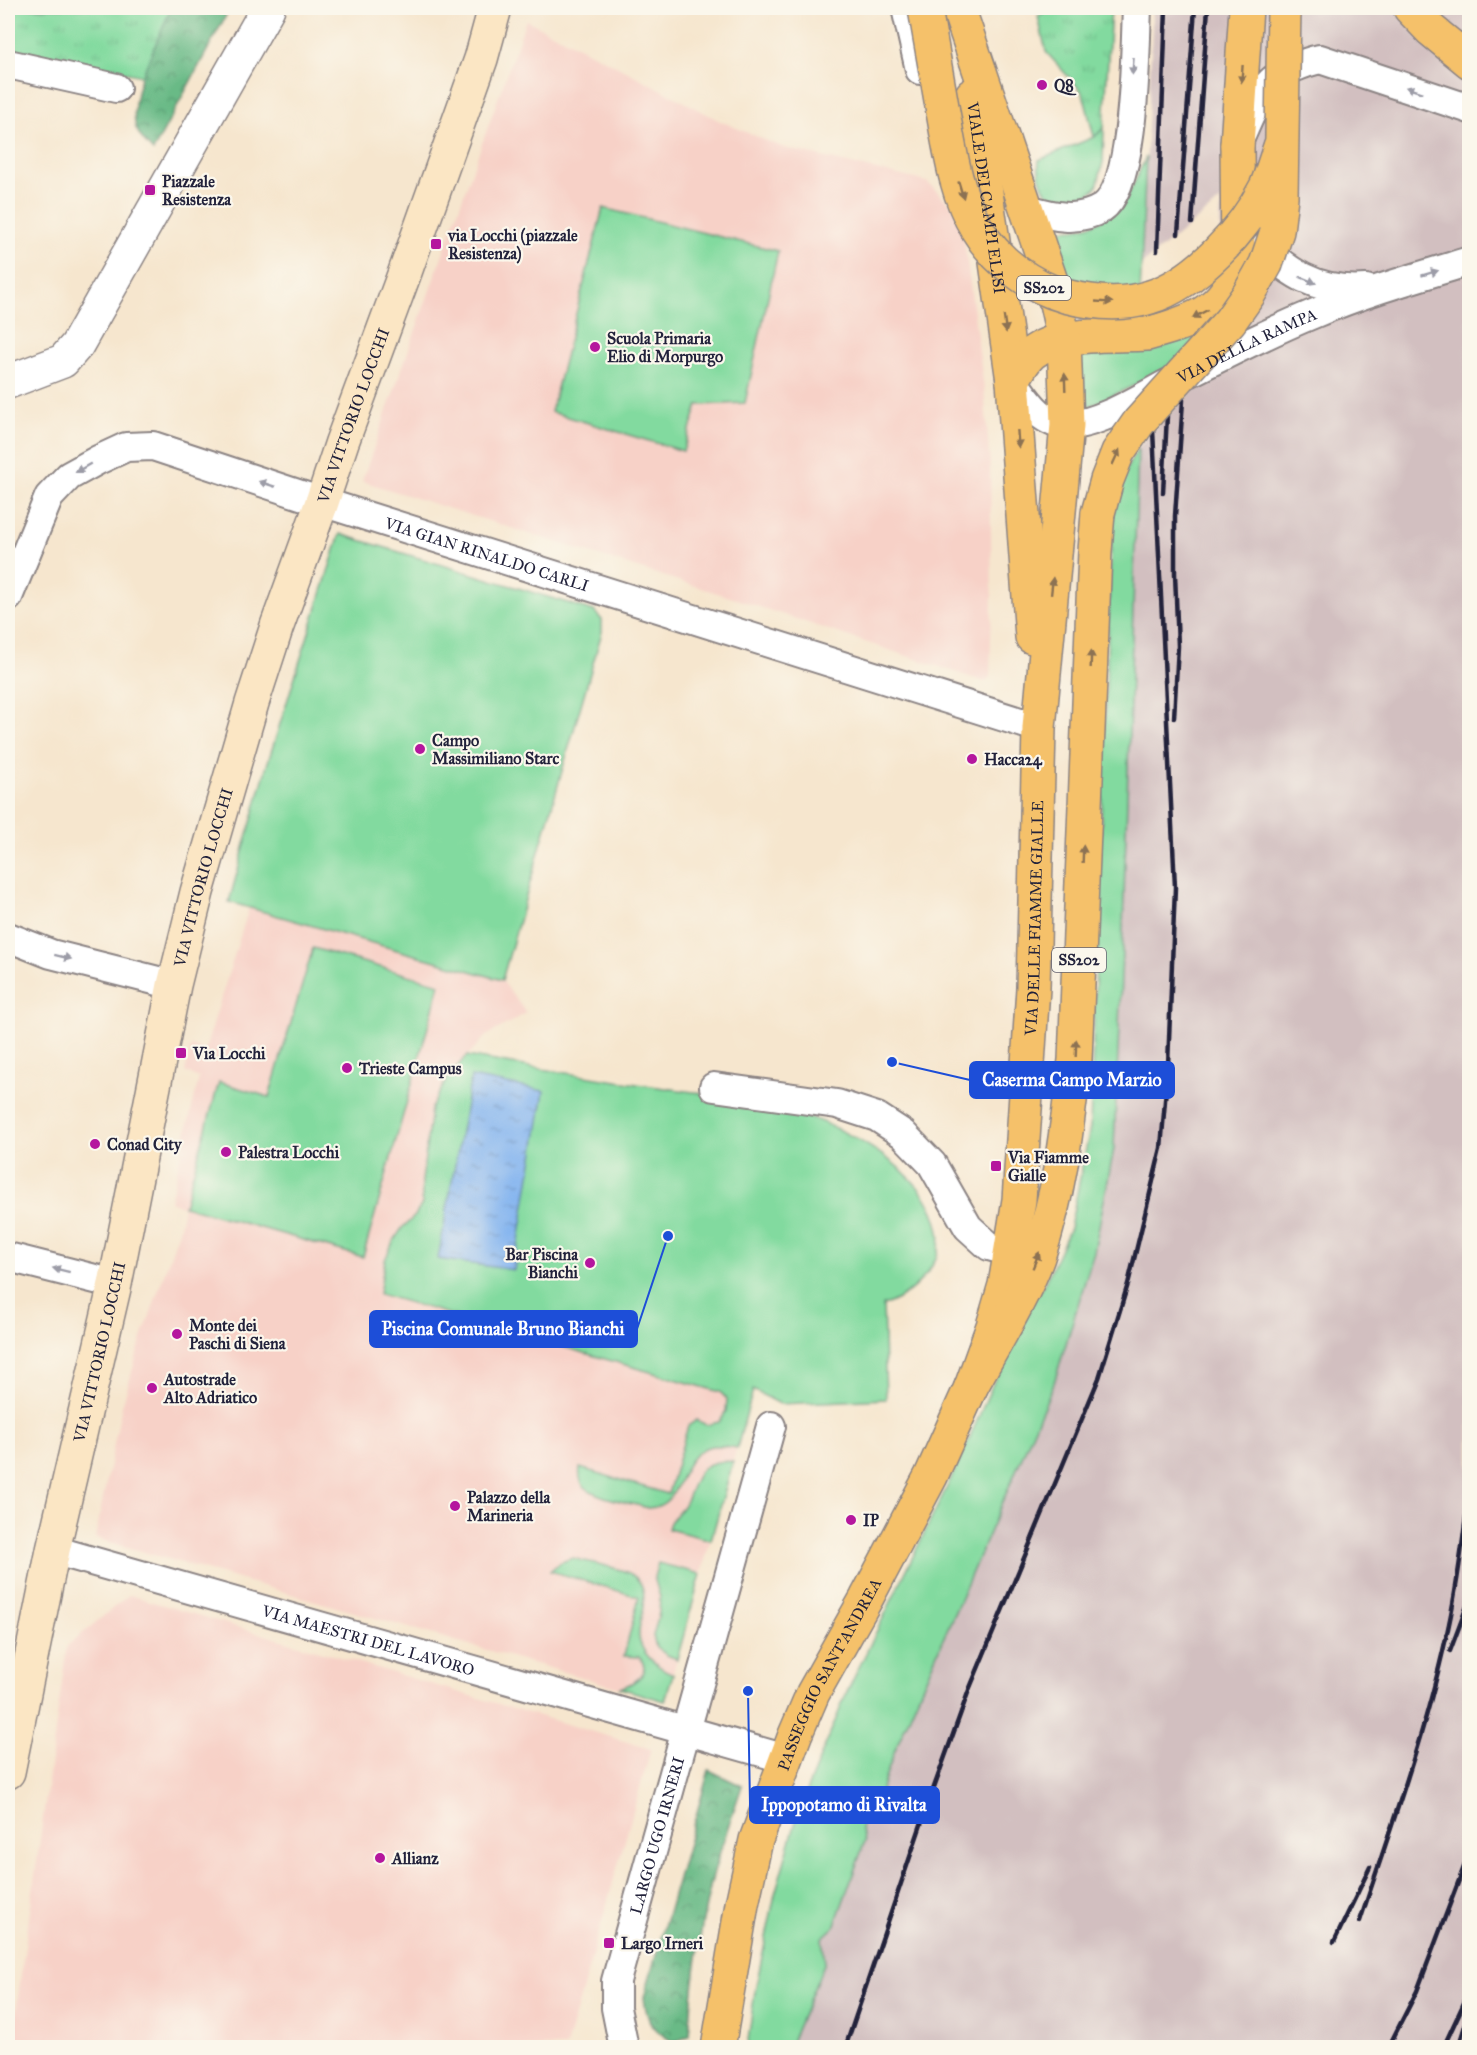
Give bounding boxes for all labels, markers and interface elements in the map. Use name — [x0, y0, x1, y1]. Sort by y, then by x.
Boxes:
one-way arrow — [1129, 56, 1138, 75]
one-way arrow — [1237, 65, 1247, 84]
place label: Q8 — [1054, 76, 1077, 96]
marker: Q8 — [1035, 78, 1049, 92]
one-way arrow — [1405, 85, 1423, 95]
street label: VIALE DEI CAMPI ELISI — [963, 100, 1010, 295]
place label: Piazzale Resistenza — [162, 172, 232, 209]
one-way arrow — [957, 181, 966, 199]
marker: Piazzale Resistenza — [143, 183, 157, 197]
place label: via Locchi (piazzale Resistenza) — [447, 226, 578, 264]
marker: via Locchi (piazzale Resistenza) — [429, 237, 443, 251]
one-way arrow — [1421, 268, 1439, 277]
one-way arrow — [1299, 275, 1317, 285]
road number: SS202 — [1017, 276, 1071, 300]
one-way arrow — [1095, 298, 1114, 307]
street label: VIA DELLA RAMPA — [1173, 304, 1320, 387]
one-way arrow — [1191, 309, 1208, 319]
one-way arrow — [1001, 315, 1010, 334]
street label: VIA VITTORIO LOCCHI — [313, 325, 393, 506]
place label: Scuola Primaria Elio di Morpurgo — [607, 329, 723, 367]
marker: Scuola Primaria Elio di Morpurgo — [588, 340, 602, 354]
one-way arrow — [1061, 372, 1070, 391]
one-way arrow — [1013, 430, 1022, 449]
one-way arrow — [1112, 449, 1121, 466]
one-way arrow — [74, 463, 91, 473]
one-way arrow — [258, 479, 276, 488]
street label: VIA GIAN RINALDO CARLI — [382, 513, 591, 595]
one-way arrow — [1048, 577, 1057, 596]
one-way arrow — [1086, 649, 1095, 668]
place label: Campo Massimiliano Starc — [432, 731, 559, 768]
marker: Campo Massimiliano Starc — [413, 742, 427, 756]
place label: Hacca24 — [984, 750, 1043, 770]
marker: Hacca24 — [965, 752, 979, 766]
street label: VIA VITTORIO LOCCHI — [169, 785, 236, 969]
street label: VIA DELLE FIAMME GIALLE — [1020, 800, 1047, 1037]
one-way arrow — [1079, 844, 1088, 863]
road number: SS202 — [1052, 948, 1106, 972]
one-way arrow — [53, 952, 72, 962]
one-way arrow — [1071, 1039, 1081, 1058]
place label: Via Locchi — [192, 1044, 266, 1063]
marker: Via Locchi — [174, 1046, 188, 1060]
place label: Trieste Campus — [358, 1059, 462, 1079]
marker: Trieste Campus — [340, 1061, 354, 1075]
callout: Caserma Campo Marzio — [970, 1062, 1174, 1098]
text: Caserma Campo Marzio — [982, 1069, 1162, 1092]
place label: Conad City — [107, 1135, 183, 1155]
marker: Conad City — [88, 1137, 102, 1151]
place label: Palestra Locchi — [238, 1143, 340, 1162]
marker: Palestra Locchi — [219, 1145, 233, 1159]
place label: Via Fiamme Gialle — [1007, 1148, 1089, 1185]
marker: Via Fiamme Gialle — [989, 1159, 1003, 1173]
place label: Bar Piscina Bianchi — [505, 1245, 579, 1282]
one-way arrow — [1032, 1251, 1041, 1269]
marker: Bar Piscina Bianchi — [583, 1256, 597, 1270]
street label: VIA VITTORIO LOCCHI — [69, 1260, 129, 1445]
one-way arrow — [52, 1265, 70, 1275]
callout: Piscina Comunale Bruno Bianchi — [370, 1311, 637, 1347]
place label: Monte dei Paschi di Siena — [189, 1316, 287, 1353]
text: Piscina Comunale Bruno Bianchi — [382, 1318, 625, 1340]
marker: Monte dei Paschi di Siena — [170, 1327, 184, 1341]
place label: Autostrade Alto Adriatico — [163, 1370, 257, 1407]
marker: Autostrade Alto Adriatico — [145, 1381, 159, 1395]
place label: Palazzo della Marineria — [467, 1488, 551, 1525]
marker: Palazzo della Marineria — [448, 1499, 462, 1513]
place label: IP — [863, 1511, 880, 1530]
marker: IP — [844, 1513, 858, 1527]
street label: PASSEGGIO SANT'ANDREA — [773, 1574, 885, 1773]
street label: VIA MAESTRI DEL LAVORO — [259, 1600, 477, 1679]
street label: LARGO UGO IRNERI — [626, 1754, 688, 1916]
callout: Ippopotamo di Rivalta — [750, 1787, 939, 1823]
text: Ippopotamo di Rivalta — [761, 1794, 927, 1817]
place label: Allianz — [391, 1849, 439, 1868]
marker: Allianz — [373, 1851, 387, 1865]
place label: Largo Irneri — [621, 1934, 704, 1954]
marker: Largo Irneri — [602, 1936, 616, 1950]

